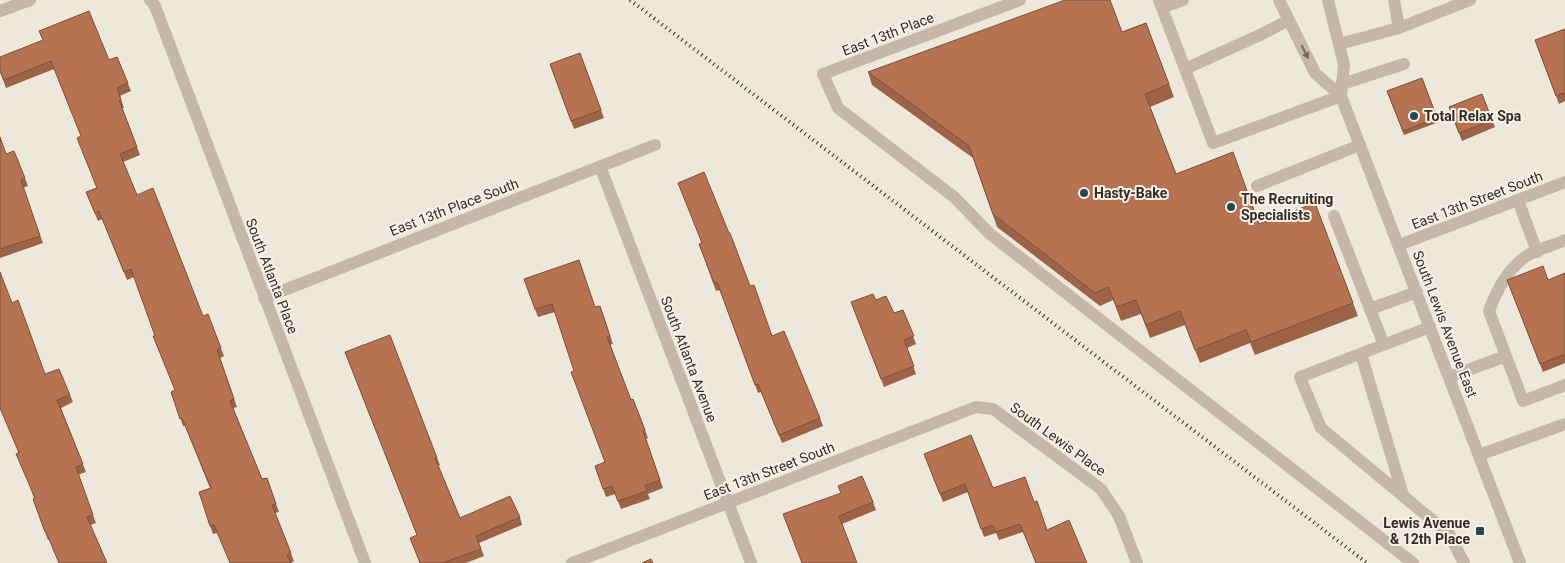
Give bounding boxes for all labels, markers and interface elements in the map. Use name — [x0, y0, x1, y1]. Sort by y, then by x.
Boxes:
street label: East 13th Place — [840, 9, 936, 59]
one-way arrow — [1301, 45, 1309, 59]
place label: Total Relax Spa — [1424, 108, 1522, 124]
marker: Total Relax Spa — [1408, 110, 1420, 122]
street label: East 13th Street South — [1409, 168, 1545, 232]
street label: East 13th Place South — [387, 175, 521, 239]
place label: Hasty-Bake — [1094, 185, 1168, 201]
marker: Hasty-Bake — [1078, 187, 1090, 199]
place label: The Recruiting Specialists — [1241, 191, 1333, 223]
marker: The Recruiting Specialists — [1225, 201, 1237, 213]
street label: South Atlanta Place — [243, 216, 301, 336]
street label: South Lewis Avenue East — [1410, 248, 1481, 400]
street label: South Atlanta Avenue — [658, 294, 720, 424]
street label: South Lewis Place — [1007, 399, 1109, 479]
street label: East 13th Street South — [701, 439, 837, 503]
place label: Lewis Avenue & 12th Place — [1383, 515, 1470, 547]
marker: Lewis Avenue & 12th Place — [1474, 525, 1486, 537]

